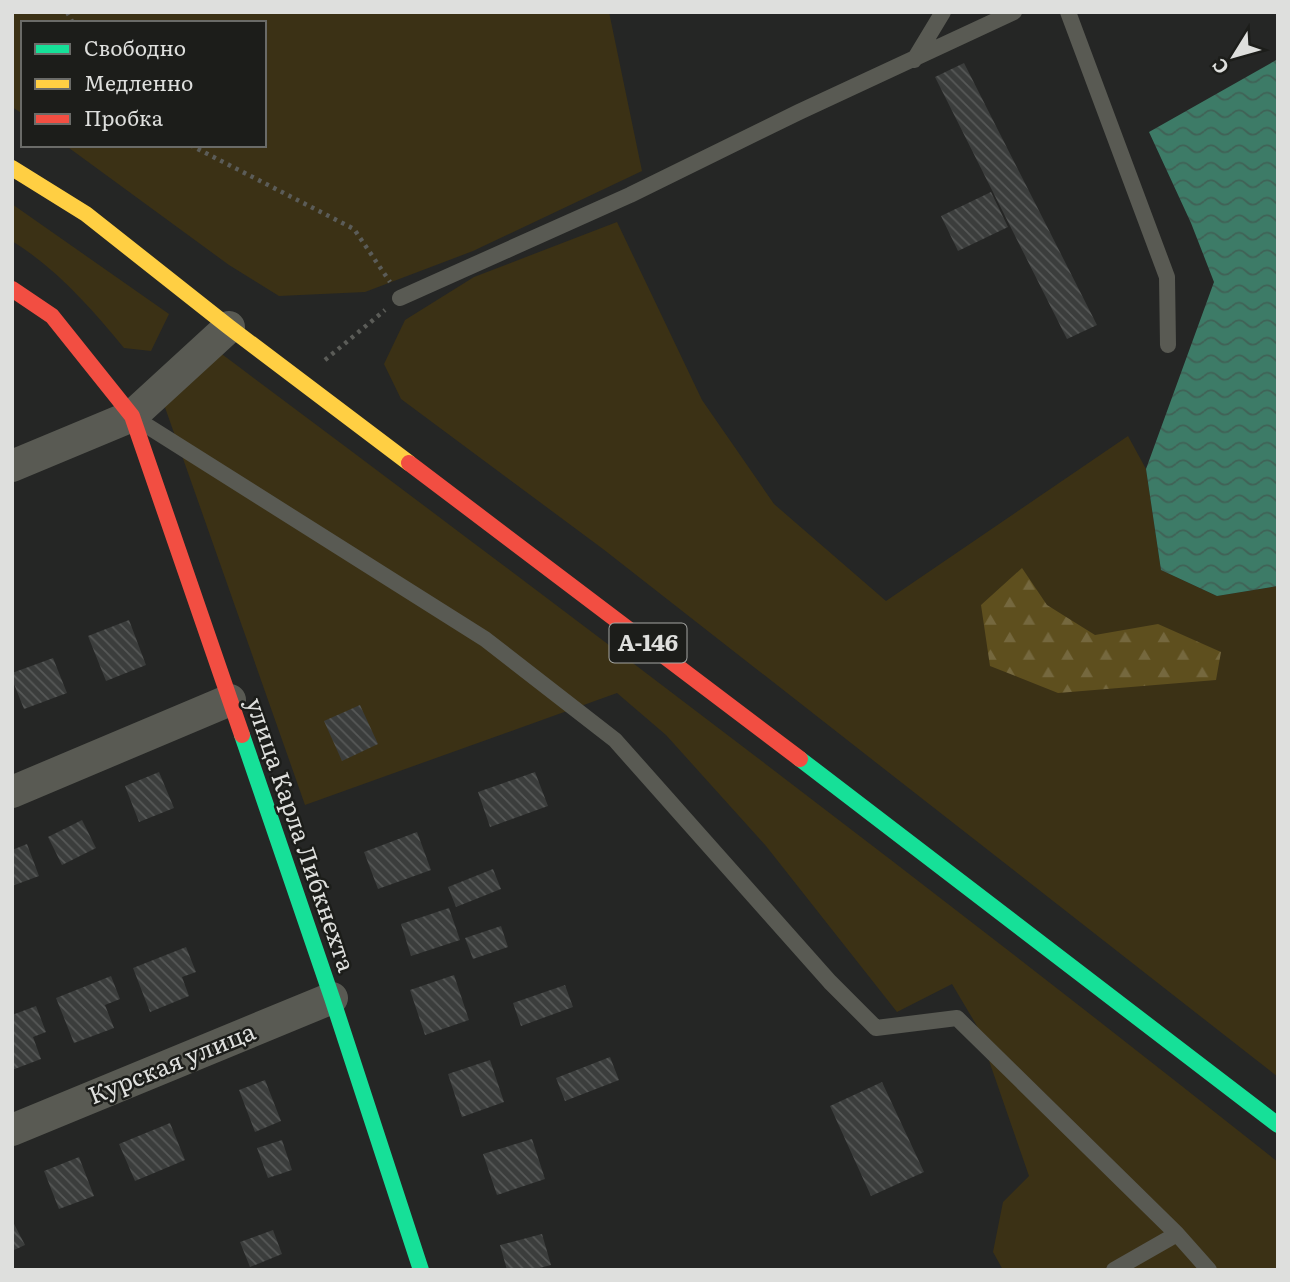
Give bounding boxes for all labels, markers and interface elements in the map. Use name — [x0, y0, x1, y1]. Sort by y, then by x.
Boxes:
legend — [21, 21, 266, 147]
north arrow — [1199, 21, 1269, 91]
text: Свободно — [84, 31, 186, 62]
text: С — [1204, 53, 1235, 81]
text: Медленно — [84, 66, 193, 97]
text: Пробка — [84, 101, 164, 132]
road number: А-146 — [610, 624, 686, 663]
street label: улица Карла Либкнехта — [239, 692, 366, 976]
street label: Курская улица — [82, 1012, 260, 1111]

